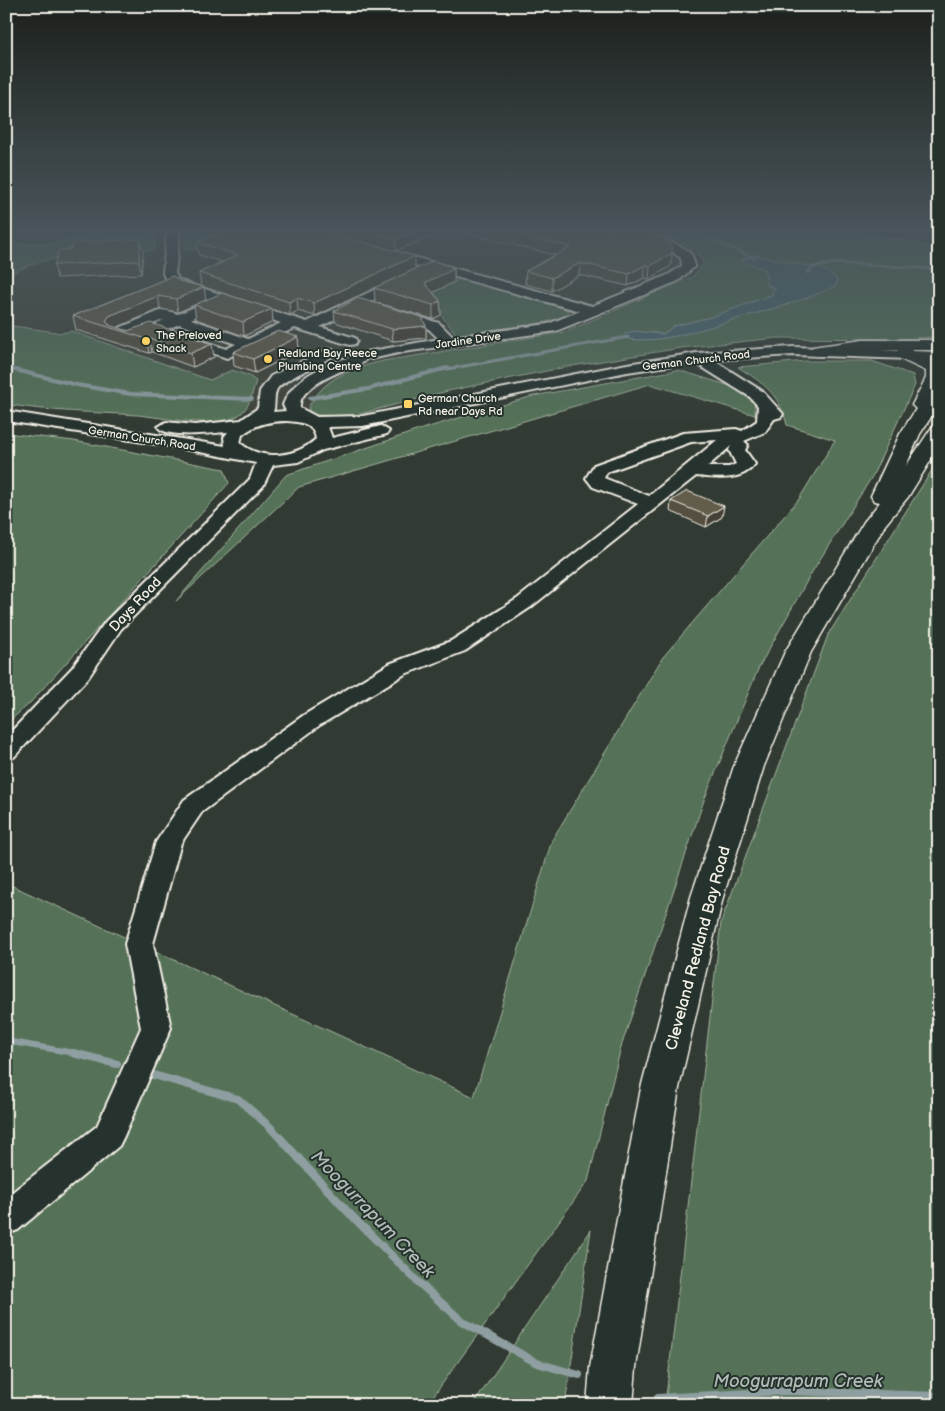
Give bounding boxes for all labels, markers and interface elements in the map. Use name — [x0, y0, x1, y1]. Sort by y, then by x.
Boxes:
place label: The Preloved Shack — [156, 329, 222, 355]
street label: Jardine Drive — [435, 329, 502, 352]
marker: The Preloved Shack — [140, 335, 152, 347]
place label: Redland Bay Reece Plumbing Centre — [278, 347, 377, 373]
street label: German Church Road — [641, 347, 751, 374]
marker: Redland Bay Reece Plumbing Centre — [262, 353, 274, 365]
place label: German Church Rd near Days Rd — [418, 392, 502, 418]
marker: German Church Rd near Days Rd — [402, 398, 414, 410]
street label: German Church Road — [87, 424, 197, 453]
street label: Days Road — [106, 573, 165, 635]
street label: Cleveland Redland Bay Road — [662, 844, 735, 1053]
water label: Moogurrapum Creek — [306, 1146, 440, 1283]
water label: Moogurrapum Creek — [713, 1371, 884, 1392]

